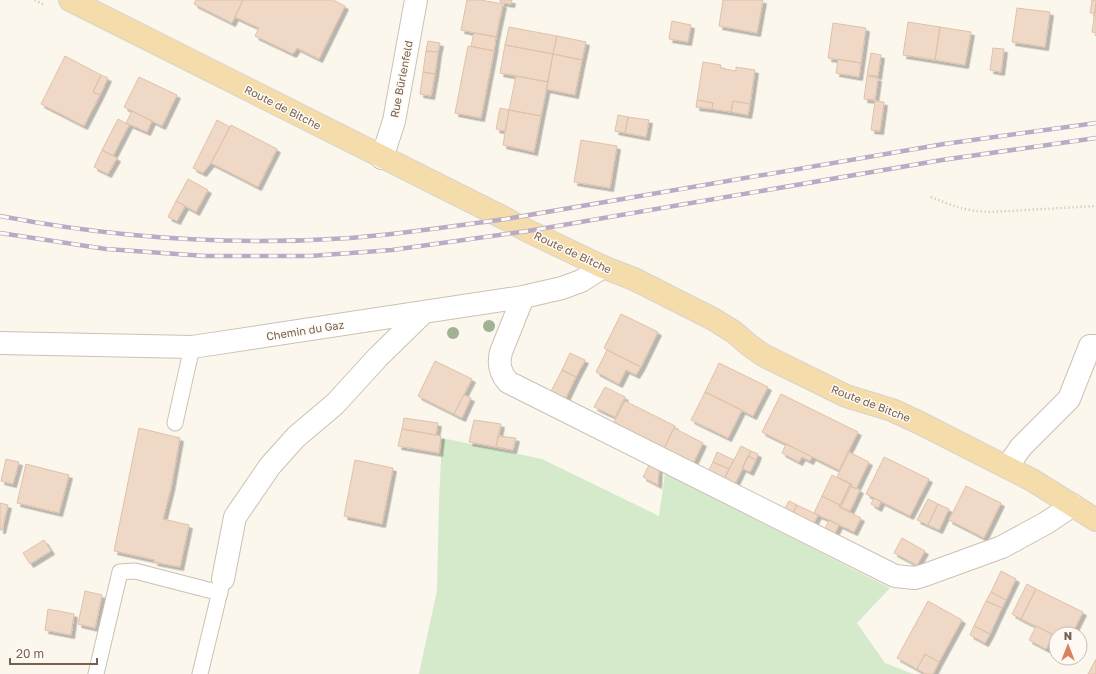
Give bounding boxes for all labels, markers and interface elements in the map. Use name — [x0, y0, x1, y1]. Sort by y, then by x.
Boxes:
street label: Rue Bürlenfeld — [387, 39, 415, 119]
street label: Route de Bitche — [243, 82, 323, 132]
street label: Route de Bitche — [532, 228, 614, 276]
street label: Chemin du Gaz — [265, 317, 345, 343]
street label: Route de Bitche — [829, 382, 913, 424]
north arrow — [1048, 626, 1088, 666]
text: N — [1064, 629, 1072, 642]
scale bar — [10, 640, 97, 666]
text: 20 m — [16, 646, 44, 661]

